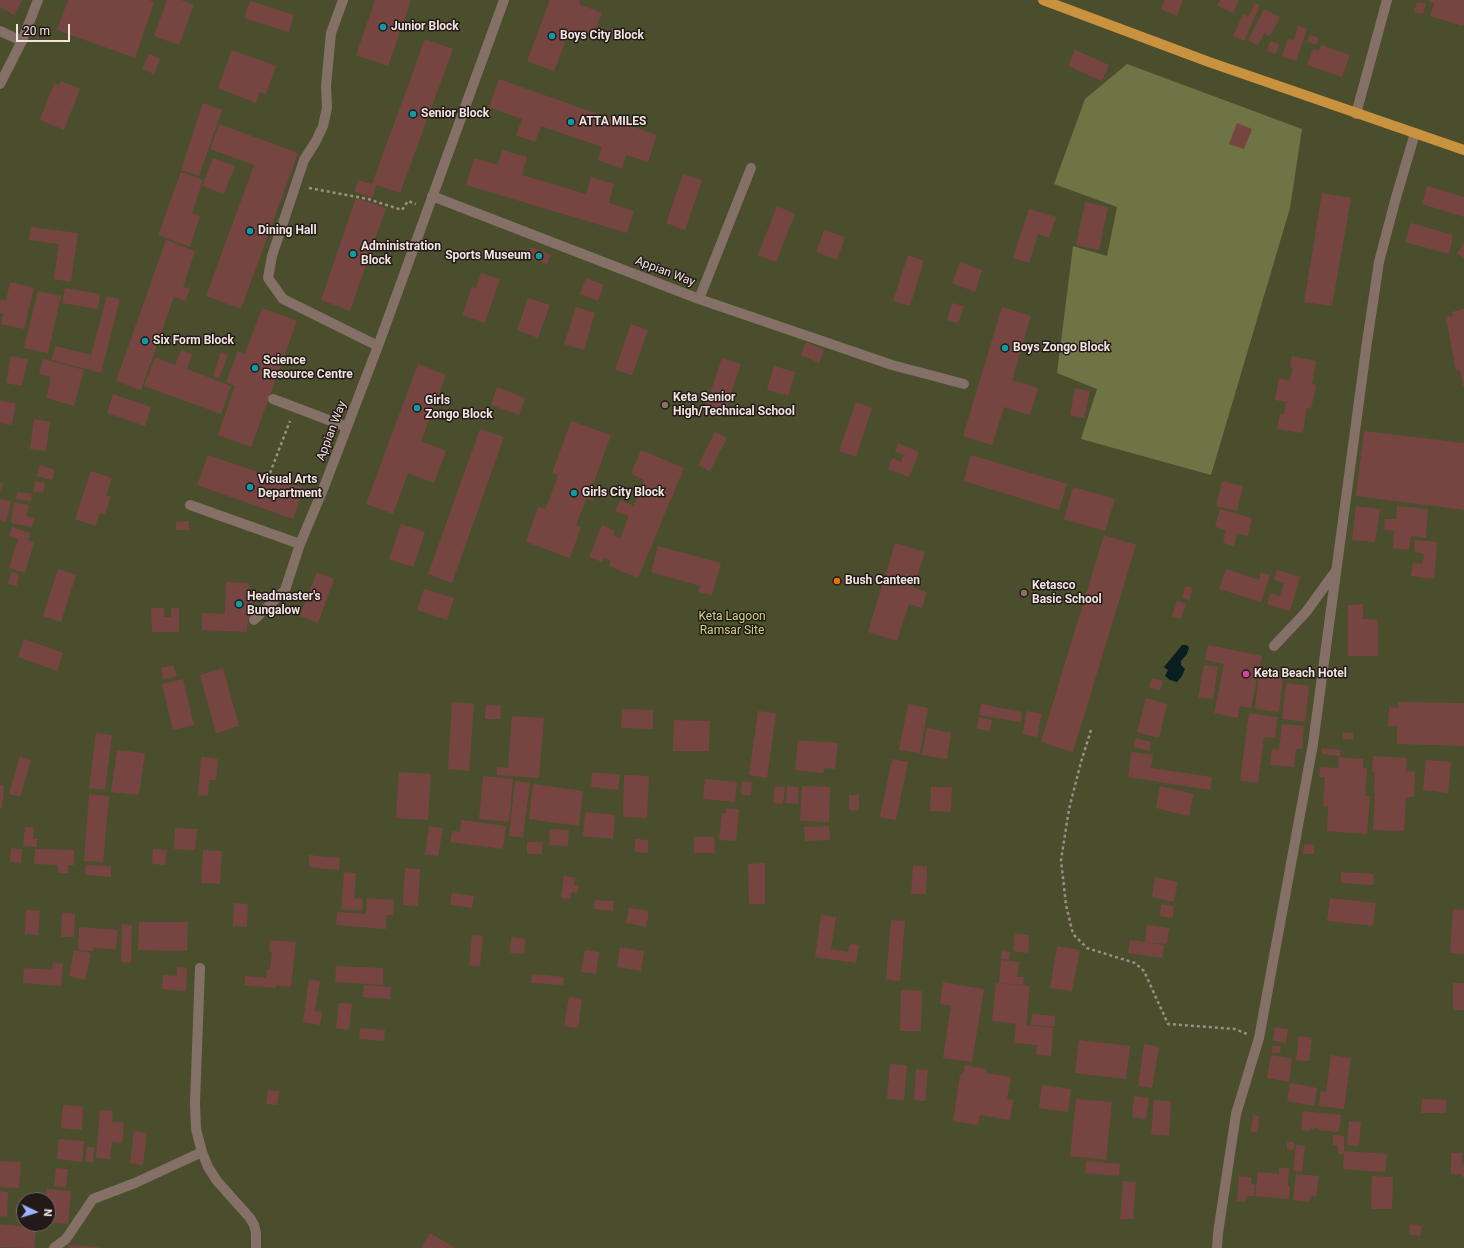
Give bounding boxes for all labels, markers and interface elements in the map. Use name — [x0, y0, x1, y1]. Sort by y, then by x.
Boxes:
scale bar — [18, 16, 72, 42]
place label: Junior Block — [391, 20, 459, 34]
marker: Junior Block — [378, 22, 388, 32]
text: 20 m — [23, 24, 50, 38]
place label: Boys City Block — [560, 29, 644, 43]
marker: Boys City Block — [547, 31, 557, 41]
place label: Senior Block — [421, 107, 489, 121]
marker: Senior Block — [408, 109, 418, 119]
place label: ATTA MILES — [579, 115, 646, 129]
marker: ATTA MILES — [566, 117, 576, 127]
place label: Dining Hall — [258, 224, 317, 238]
marker: Dining Hall — [245, 226, 255, 236]
place label: Administration Block — [361, 240, 441, 268]
marker: Administration Block — [348, 249, 358, 259]
place label: Sports Museum — [445, 249, 531, 263]
marker: Sports Museum — [534, 251, 544, 261]
street label: Appian Way — [633, 254, 697, 290]
place label: Six Form Block — [153, 334, 234, 348]
marker: Six Form Block — [140, 336, 150, 346]
place label: Boys Zongo Block — [1013, 341, 1110, 355]
marker: Boys Zongo Block — [1000, 343, 1010, 353]
place label: Science Resource Centre — [263, 354, 353, 382]
marker: Science Resource Centre — [250, 363, 260, 373]
place label: Keta Senior High/Technical School — [673, 391, 795, 419]
place label: Girls Zongo Block — [425, 394, 493, 422]
street label: Appian Way — [314, 399, 350, 463]
marker: Keta Senior High/Technical School — [660, 400, 670, 410]
marker: Girls Zongo Block — [412, 403, 422, 413]
place label: Visual Arts Department — [258, 473, 322, 501]
marker: Visual Arts Department — [245, 482, 255, 492]
place label: Girls City Block — [582, 486, 664, 500]
marker: Girls City Block — [569, 488, 579, 498]
place label: Bush Canteen — [845, 574, 920, 588]
marker: Bush Canteen — [832, 576, 842, 586]
place label: Ketasco Basic School — [1032, 579, 1102, 607]
marker: Ketasco Basic School — [1019, 588, 1029, 598]
place label: Headmaster's Bungalow — [247, 590, 321, 618]
marker: Headmaster's Bungalow — [234, 599, 244, 609]
park label: Keta Lagoon Ramsar Site — [698, 610, 766, 638]
place label: Keta Beach Hotel — [1254, 667, 1347, 681]
marker: Keta Beach Hotel — [1241, 669, 1251, 679]
north arrow — [16, 1192, 56, 1232]
text: N — [41, 1208, 54, 1217]

